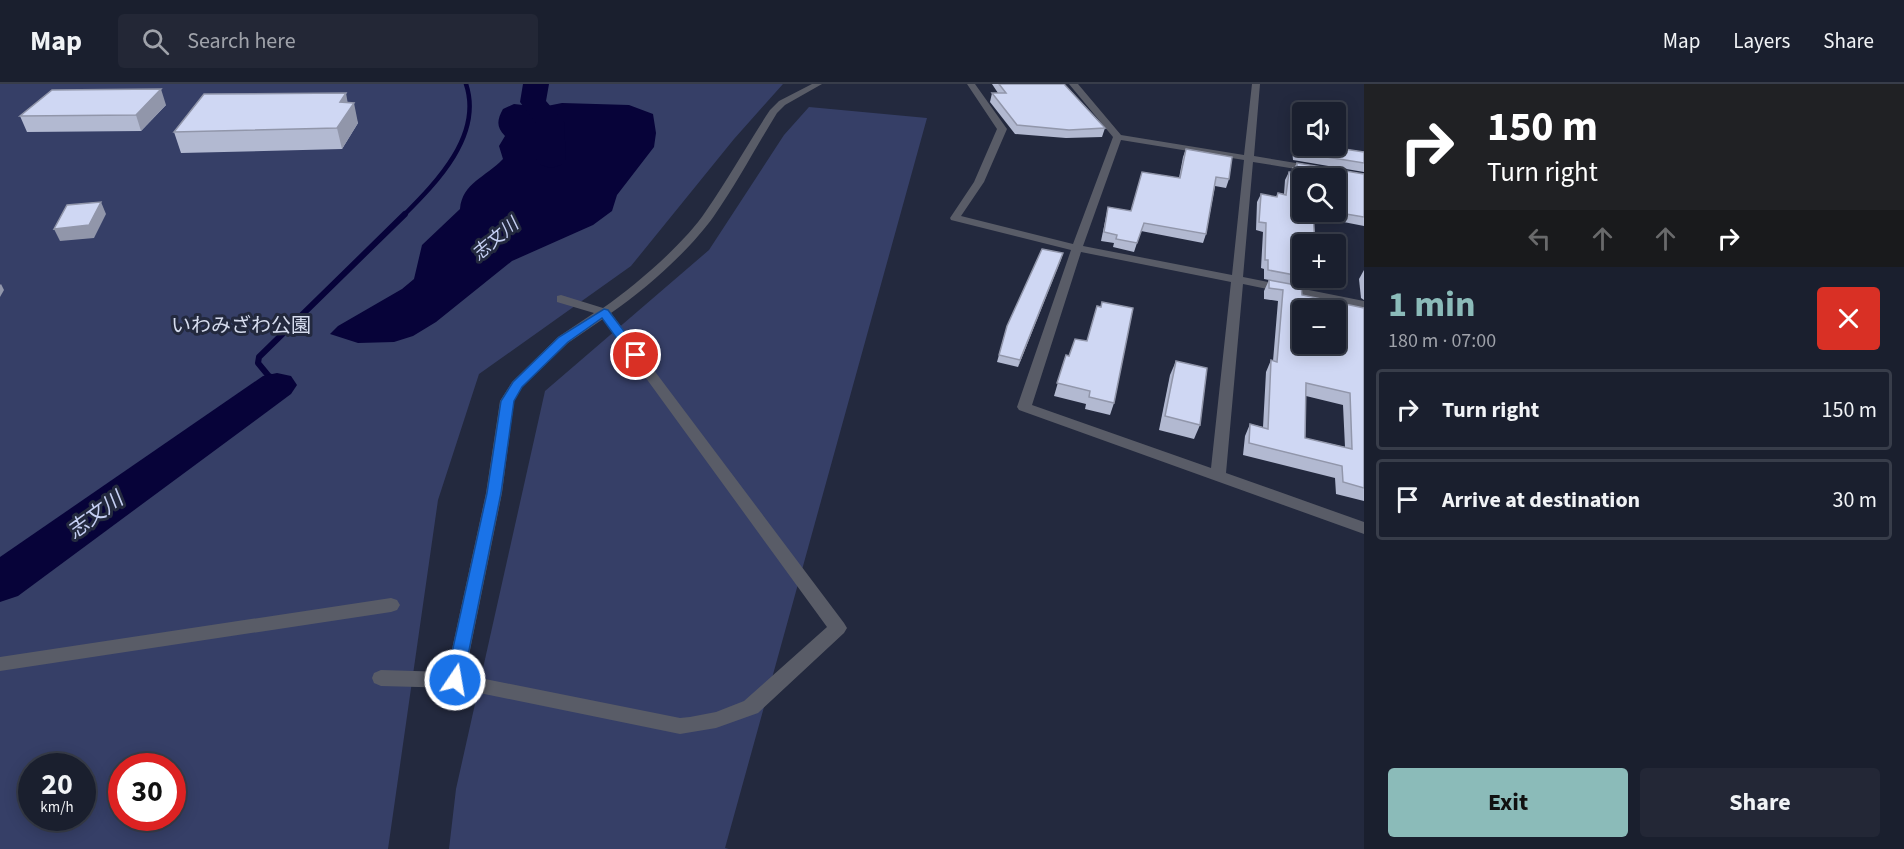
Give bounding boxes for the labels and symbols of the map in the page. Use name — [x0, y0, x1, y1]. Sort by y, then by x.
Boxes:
water label: 志文川 — [467, 211, 526, 266]
park label: いわみざわ公園 — [171, 312, 311, 340]
pin — [610, 329, 661, 380]
water label: 志文川 — [61, 483, 131, 546]
position arrow — [423, 648, 487, 712]
speed limit sign: 30 — [108, 753, 186, 831]

